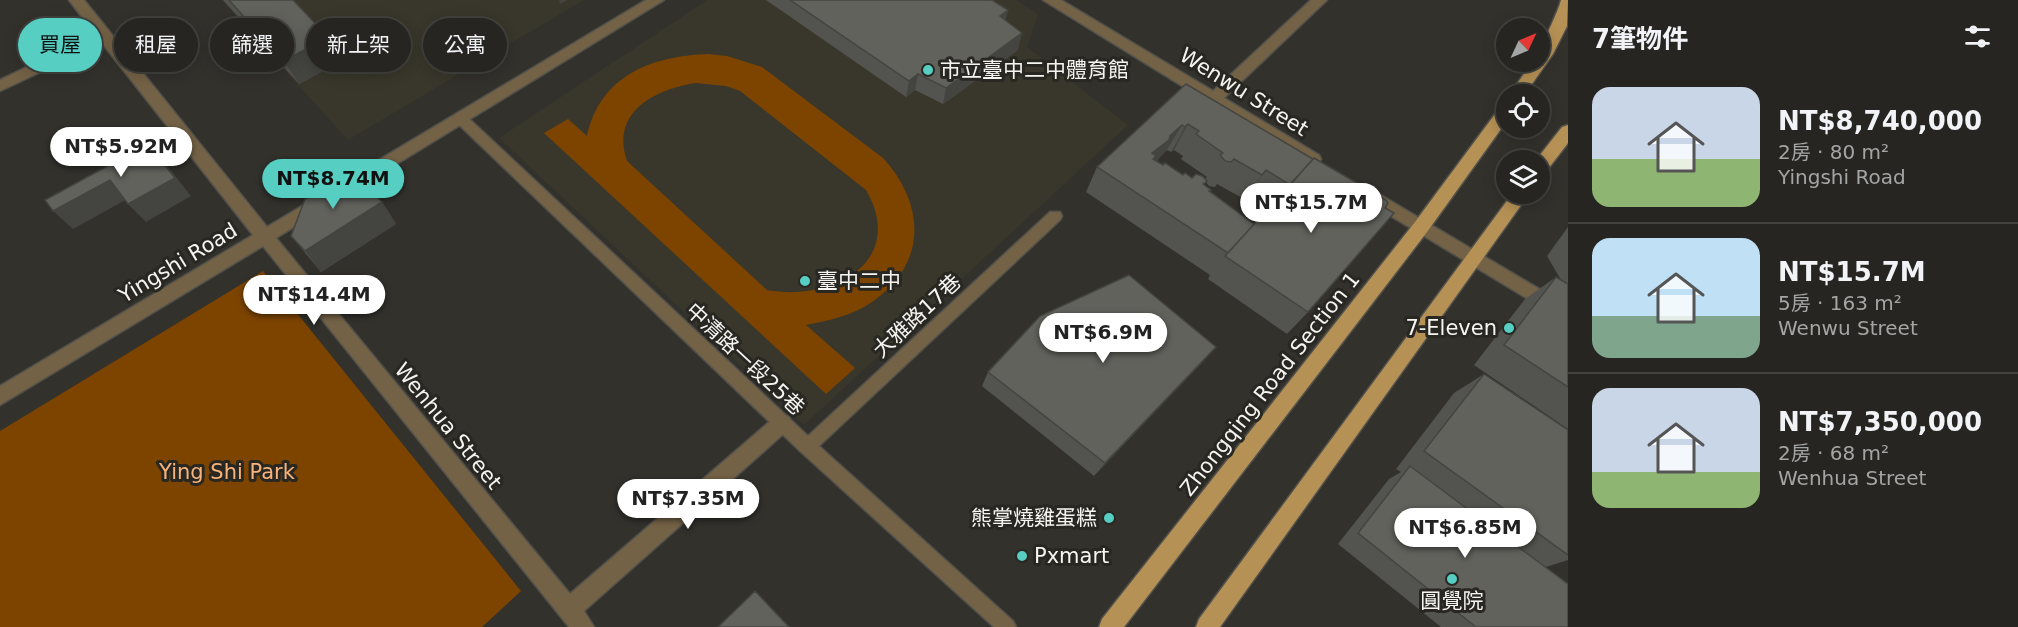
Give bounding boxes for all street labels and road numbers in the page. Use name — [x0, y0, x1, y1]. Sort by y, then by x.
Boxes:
street label: Wenwu Street — [1175, 43, 1313, 141]
street label: Yingshi Road — [114, 218, 242, 308]
street label: Zhongqing Road Section 1 — [1175, 267, 1365, 501]
street label: 大雅路17巷 — [868, 269, 966, 363]
street label: 中清路一段25巷 — [681, 298, 809, 420]
street label: Wenhua Street — [390, 358, 506, 494]

